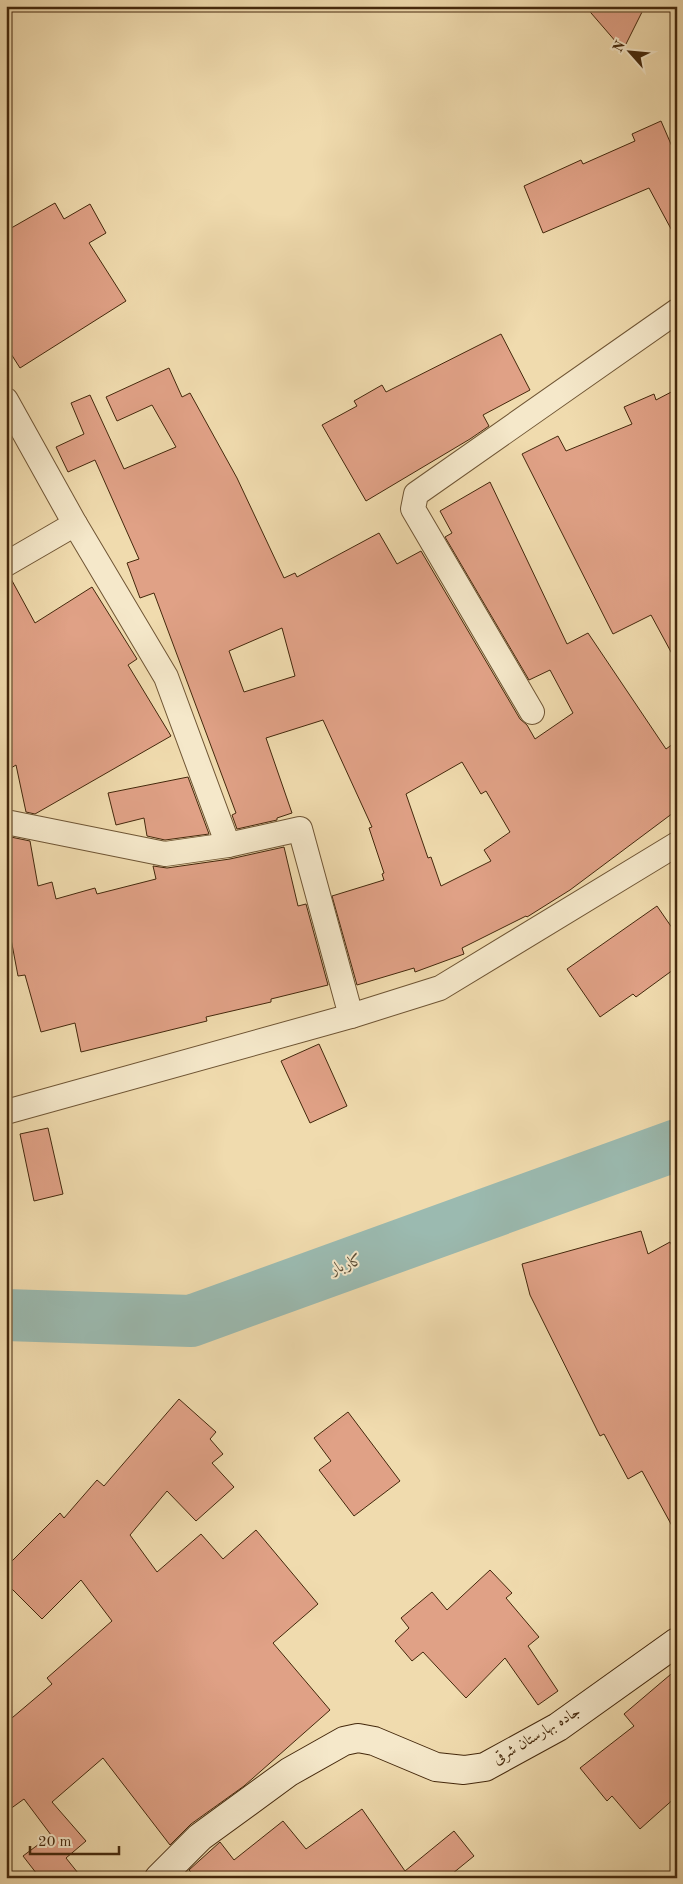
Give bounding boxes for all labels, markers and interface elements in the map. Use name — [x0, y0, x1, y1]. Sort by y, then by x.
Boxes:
north arrow — [606, 28, 656, 78]
text: N — [611, 38, 628, 54]
water label: کاربار — [327, 1251, 365, 1279]
street label: جاده بهارستان شرقی — [490, 1703, 584, 1769]
scale bar — [30, 1824, 119, 1856]
text: 20 m — [38, 1835, 72, 1850]

